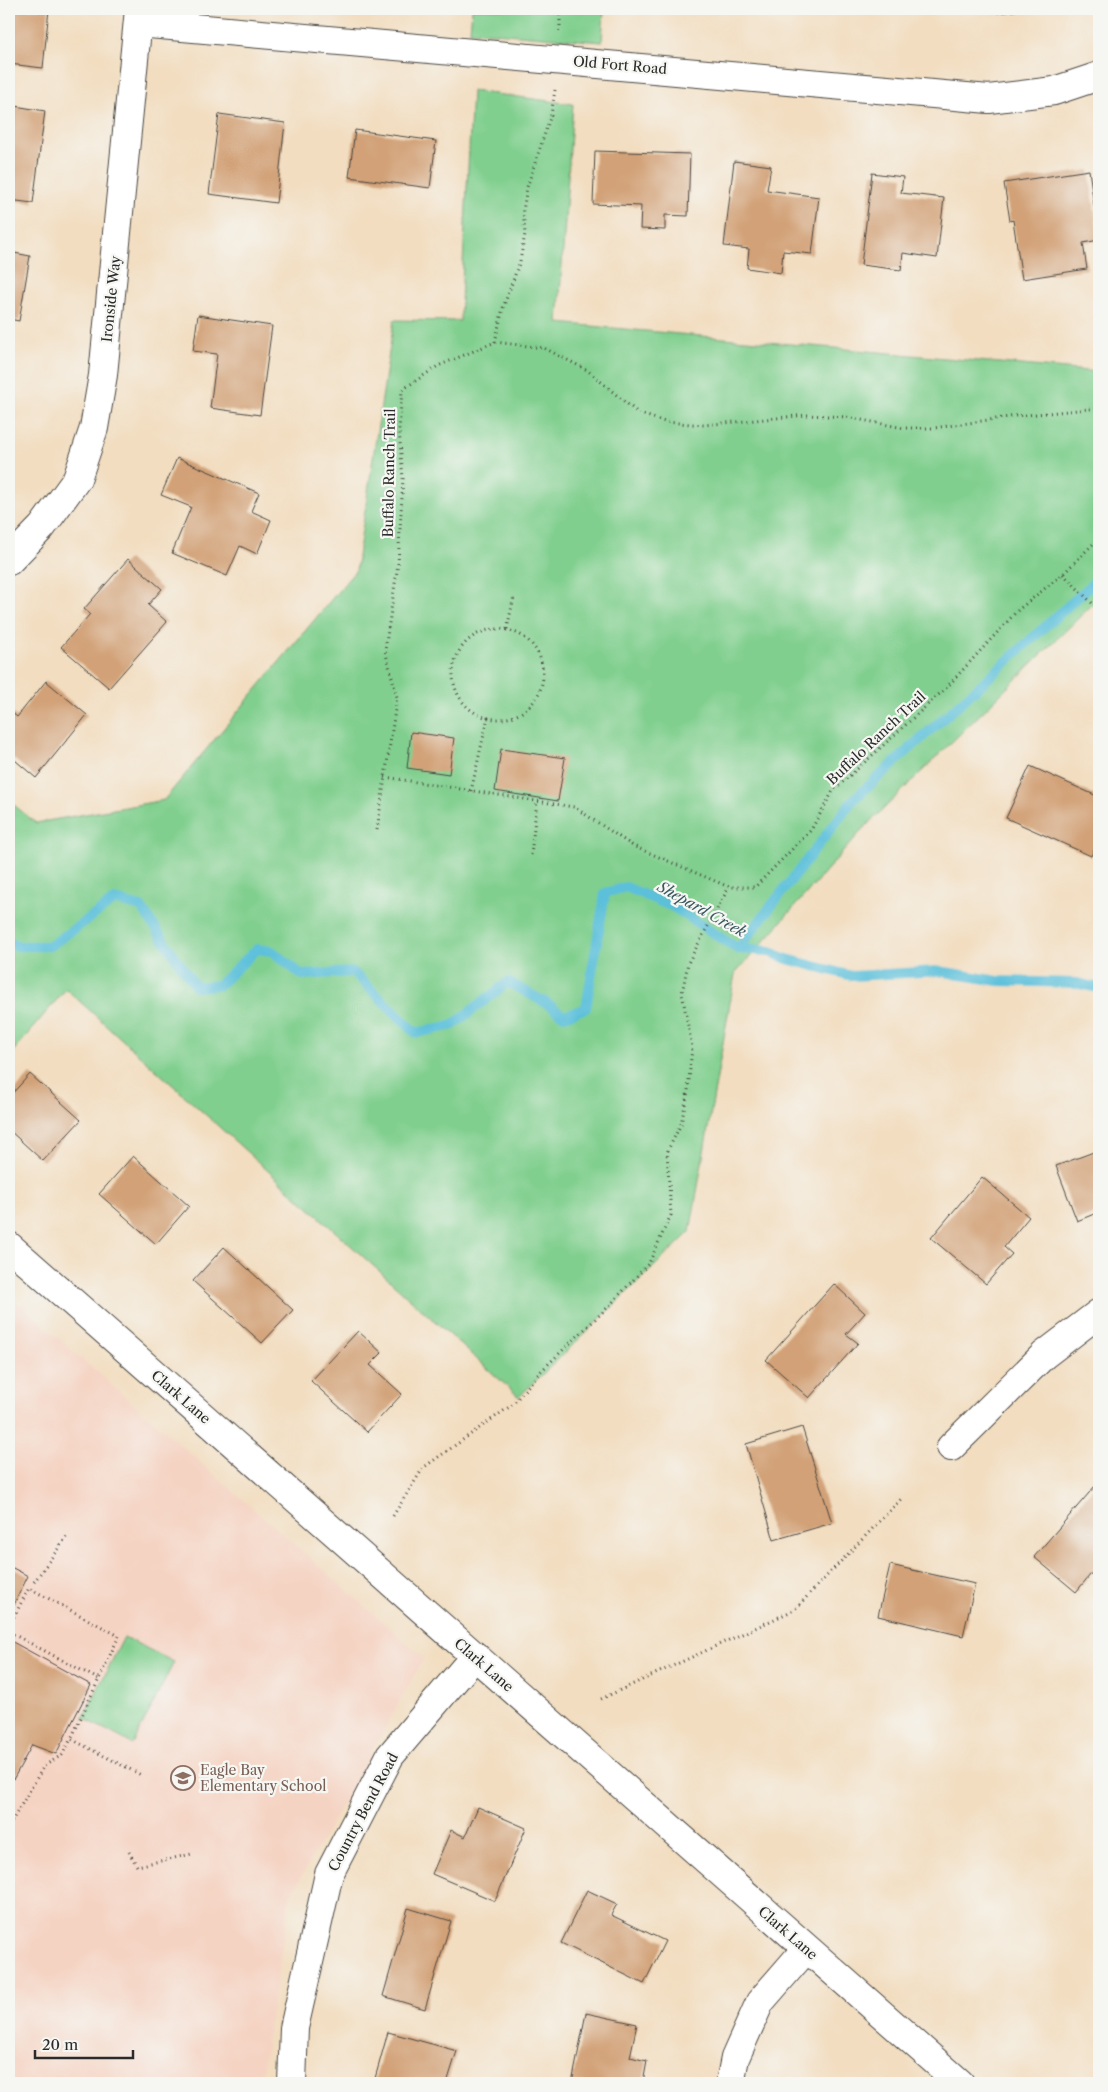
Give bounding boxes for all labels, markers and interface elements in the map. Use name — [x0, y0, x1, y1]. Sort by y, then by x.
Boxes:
street label: Old Fort Road — [572, 52, 668, 78]
street label: Ironside Way — [97, 255, 125, 343]
street label: Buffalo Ranch Trail — [379, 408, 399, 538]
street label: Buffalo Ranch Trail — [823, 687, 929, 789]
water label: Shepard Creek — [654, 876, 750, 941]
street label: Clark Lane — [148, 1366, 215, 1428]
street label: Clark Lane — [451, 1634, 518, 1696]
street label: Country Bend Road — [324, 1749, 402, 1874]
place label: Eagle Bay Elementary School — [200, 1761, 326, 1795]
school or university icon: Eagle Bay Elementary School — [170, 1765, 196, 1791]
street label: Clark Lane — [755, 1902, 822, 1964]
scale bar — [35, 2027, 132, 2059]
text: 20 m — [42, 2035, 78, 2054]

